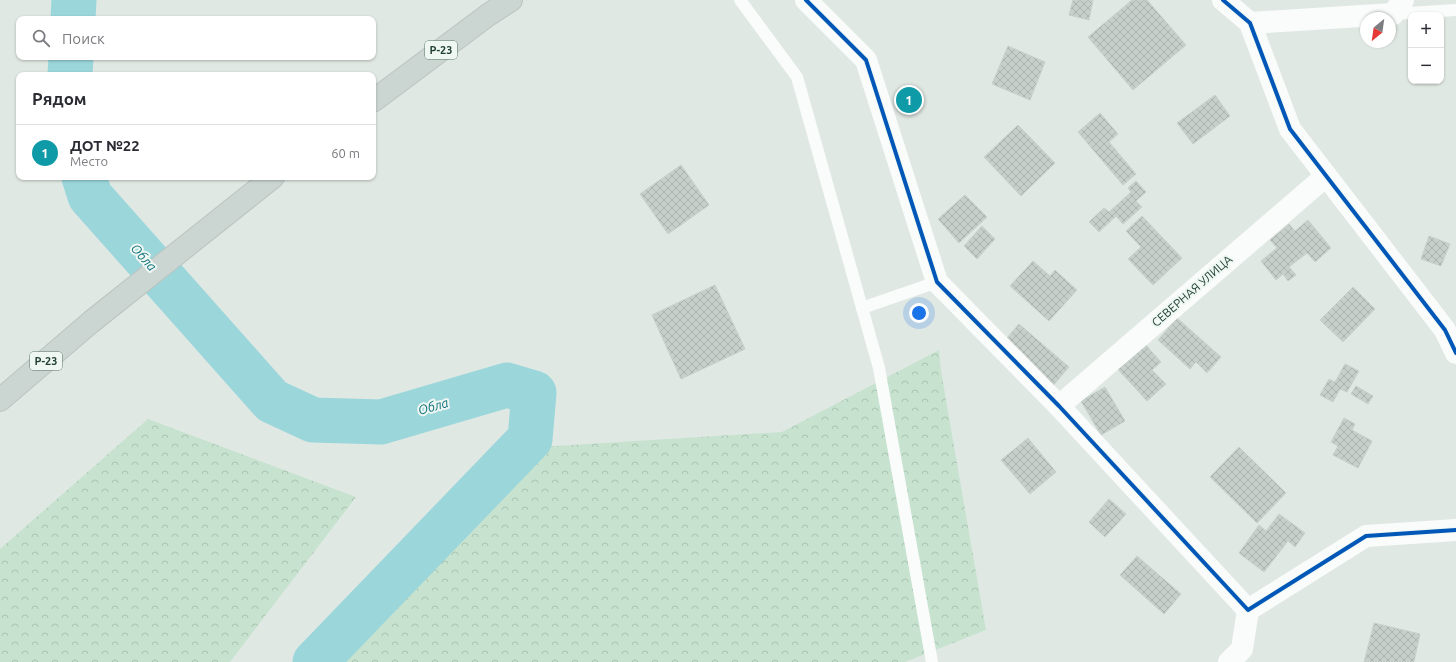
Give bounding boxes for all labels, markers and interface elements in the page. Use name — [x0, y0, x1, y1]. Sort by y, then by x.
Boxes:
north arrow — [1360, 12, 1396, 48]
map controls — [1408, 12, 1444, 84]
button: + — [1408, 12, 1444, 48]
search box — [16, 16, 376, 60]
icon: search — [30, 27, 52, 49]
text: Поиск — [62, 30, 105, 47]
road number: Р-23 — [425, 41, 457, 59]
button: − — [1408, 48, 1444, 84]
pin: 1 — [896, 85, 922, 115]
text: Рядом — [32, 89, 87, 108]
text: ДОТ №22 — [70, 137, 140, 154]
text: 1 — [41, 146, 49, 160]
text: 60 m — [331, 146, 360, 160]
text: Место — [70, 154, 108, 168]
water label: Обла — [128, 241, 160, 273]
street label: СЕВЕРНАЯ УЛИЦА — [1149, 252, 1234, 329]
your location — [909, 303, 929, 323]
road number: Р-23 — [30, 352, 62, 370]
water label: Обла — [416, 395, 450, 417]

